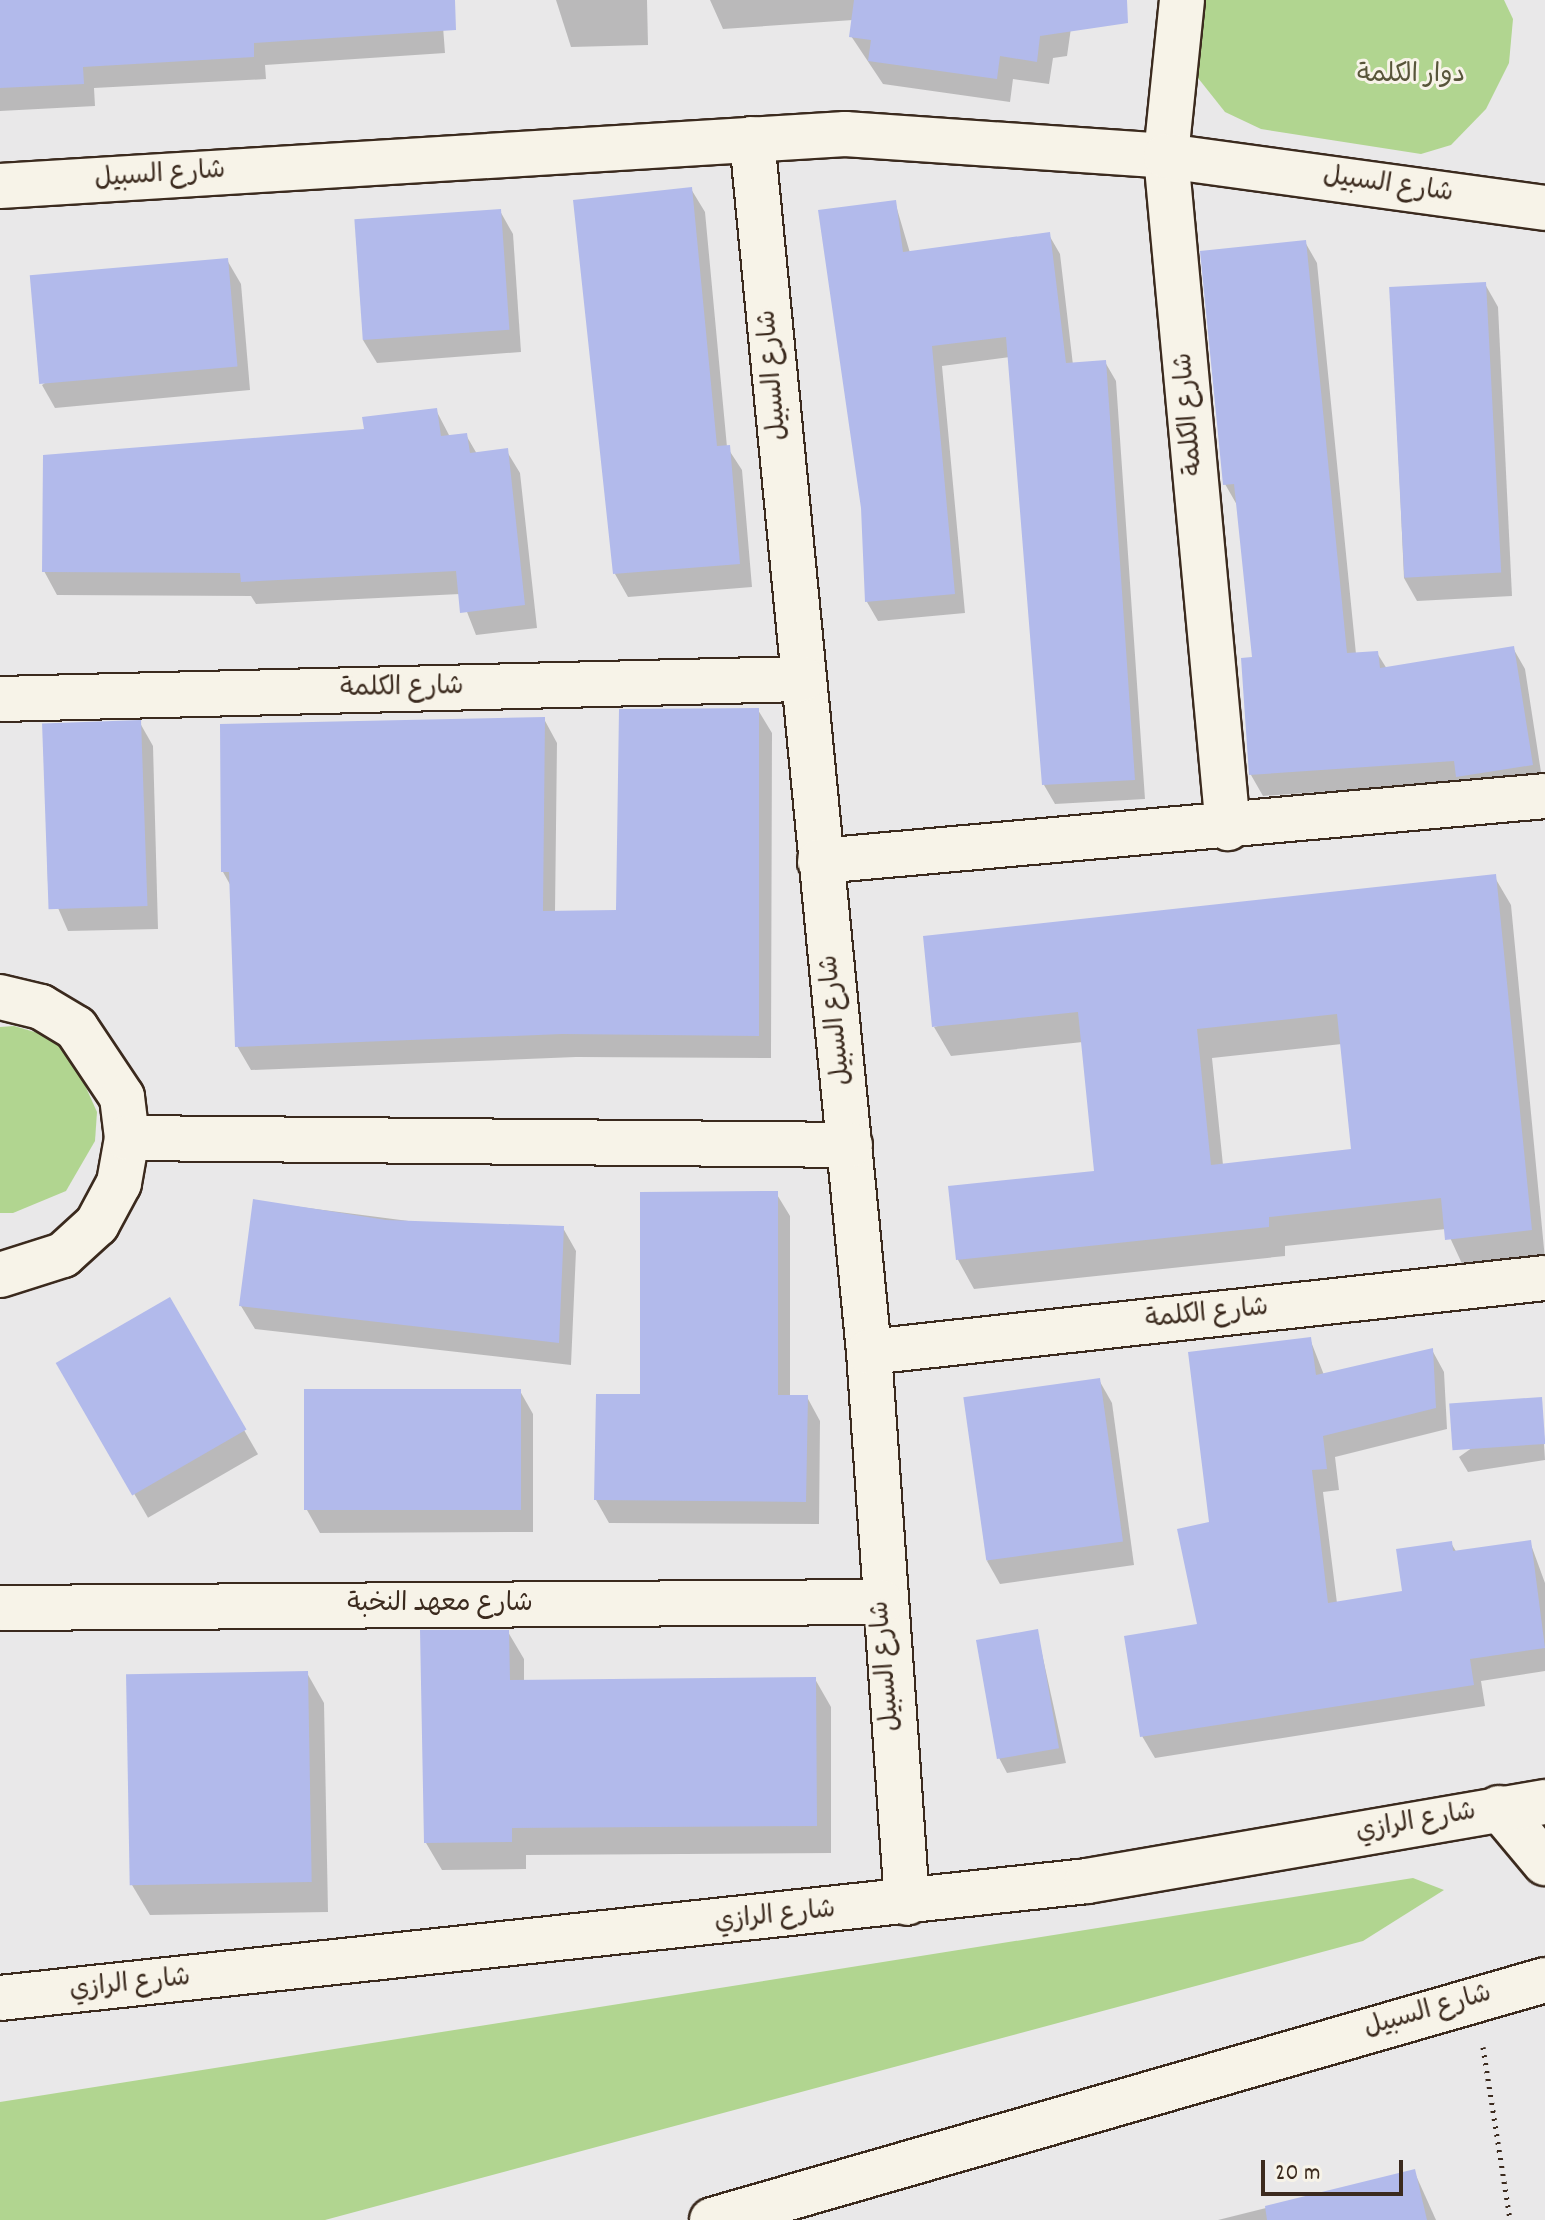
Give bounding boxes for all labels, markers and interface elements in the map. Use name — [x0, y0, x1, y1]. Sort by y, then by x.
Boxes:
park label: دوار الكلمة — [1357, 60, 1465, 92]
street label: شارع السبيل — [94, 156, 226, 196]
street label: شارع السبيل — [1321, 161, 1455, 211]
street label: شارع السبيل — [753, 308, 795, 442]
street label: شارع الكلمة — [1169, 351, 1211, 477]
street label: شارع الكلمة — [340, 672, 464, 706]
street label: شارع السبيل — [815, 953, 859, 1087]
street label: شارع الكلمة — [1144, 1293, 1270, 1337]
street label: شارع معهد النخبة — [347, 1589, 533, 1621]
street label: شارع السبيل — [866, 1599, 908, 1733]
street label: شارع الرازي — [1354, 1797, 1478, 1849]
street label: شارع الرازي — [713, 1895, 837, 1939]
street label: شارع الرازي — [68, 1963, 192, 2007]
street label: شارع السبيل — [1361, 1979, 1495, 2045]
scale bar — [1265, 2144, 1407, 2194]
text: 20 m — [1275, 2157, 1321, 2191]

